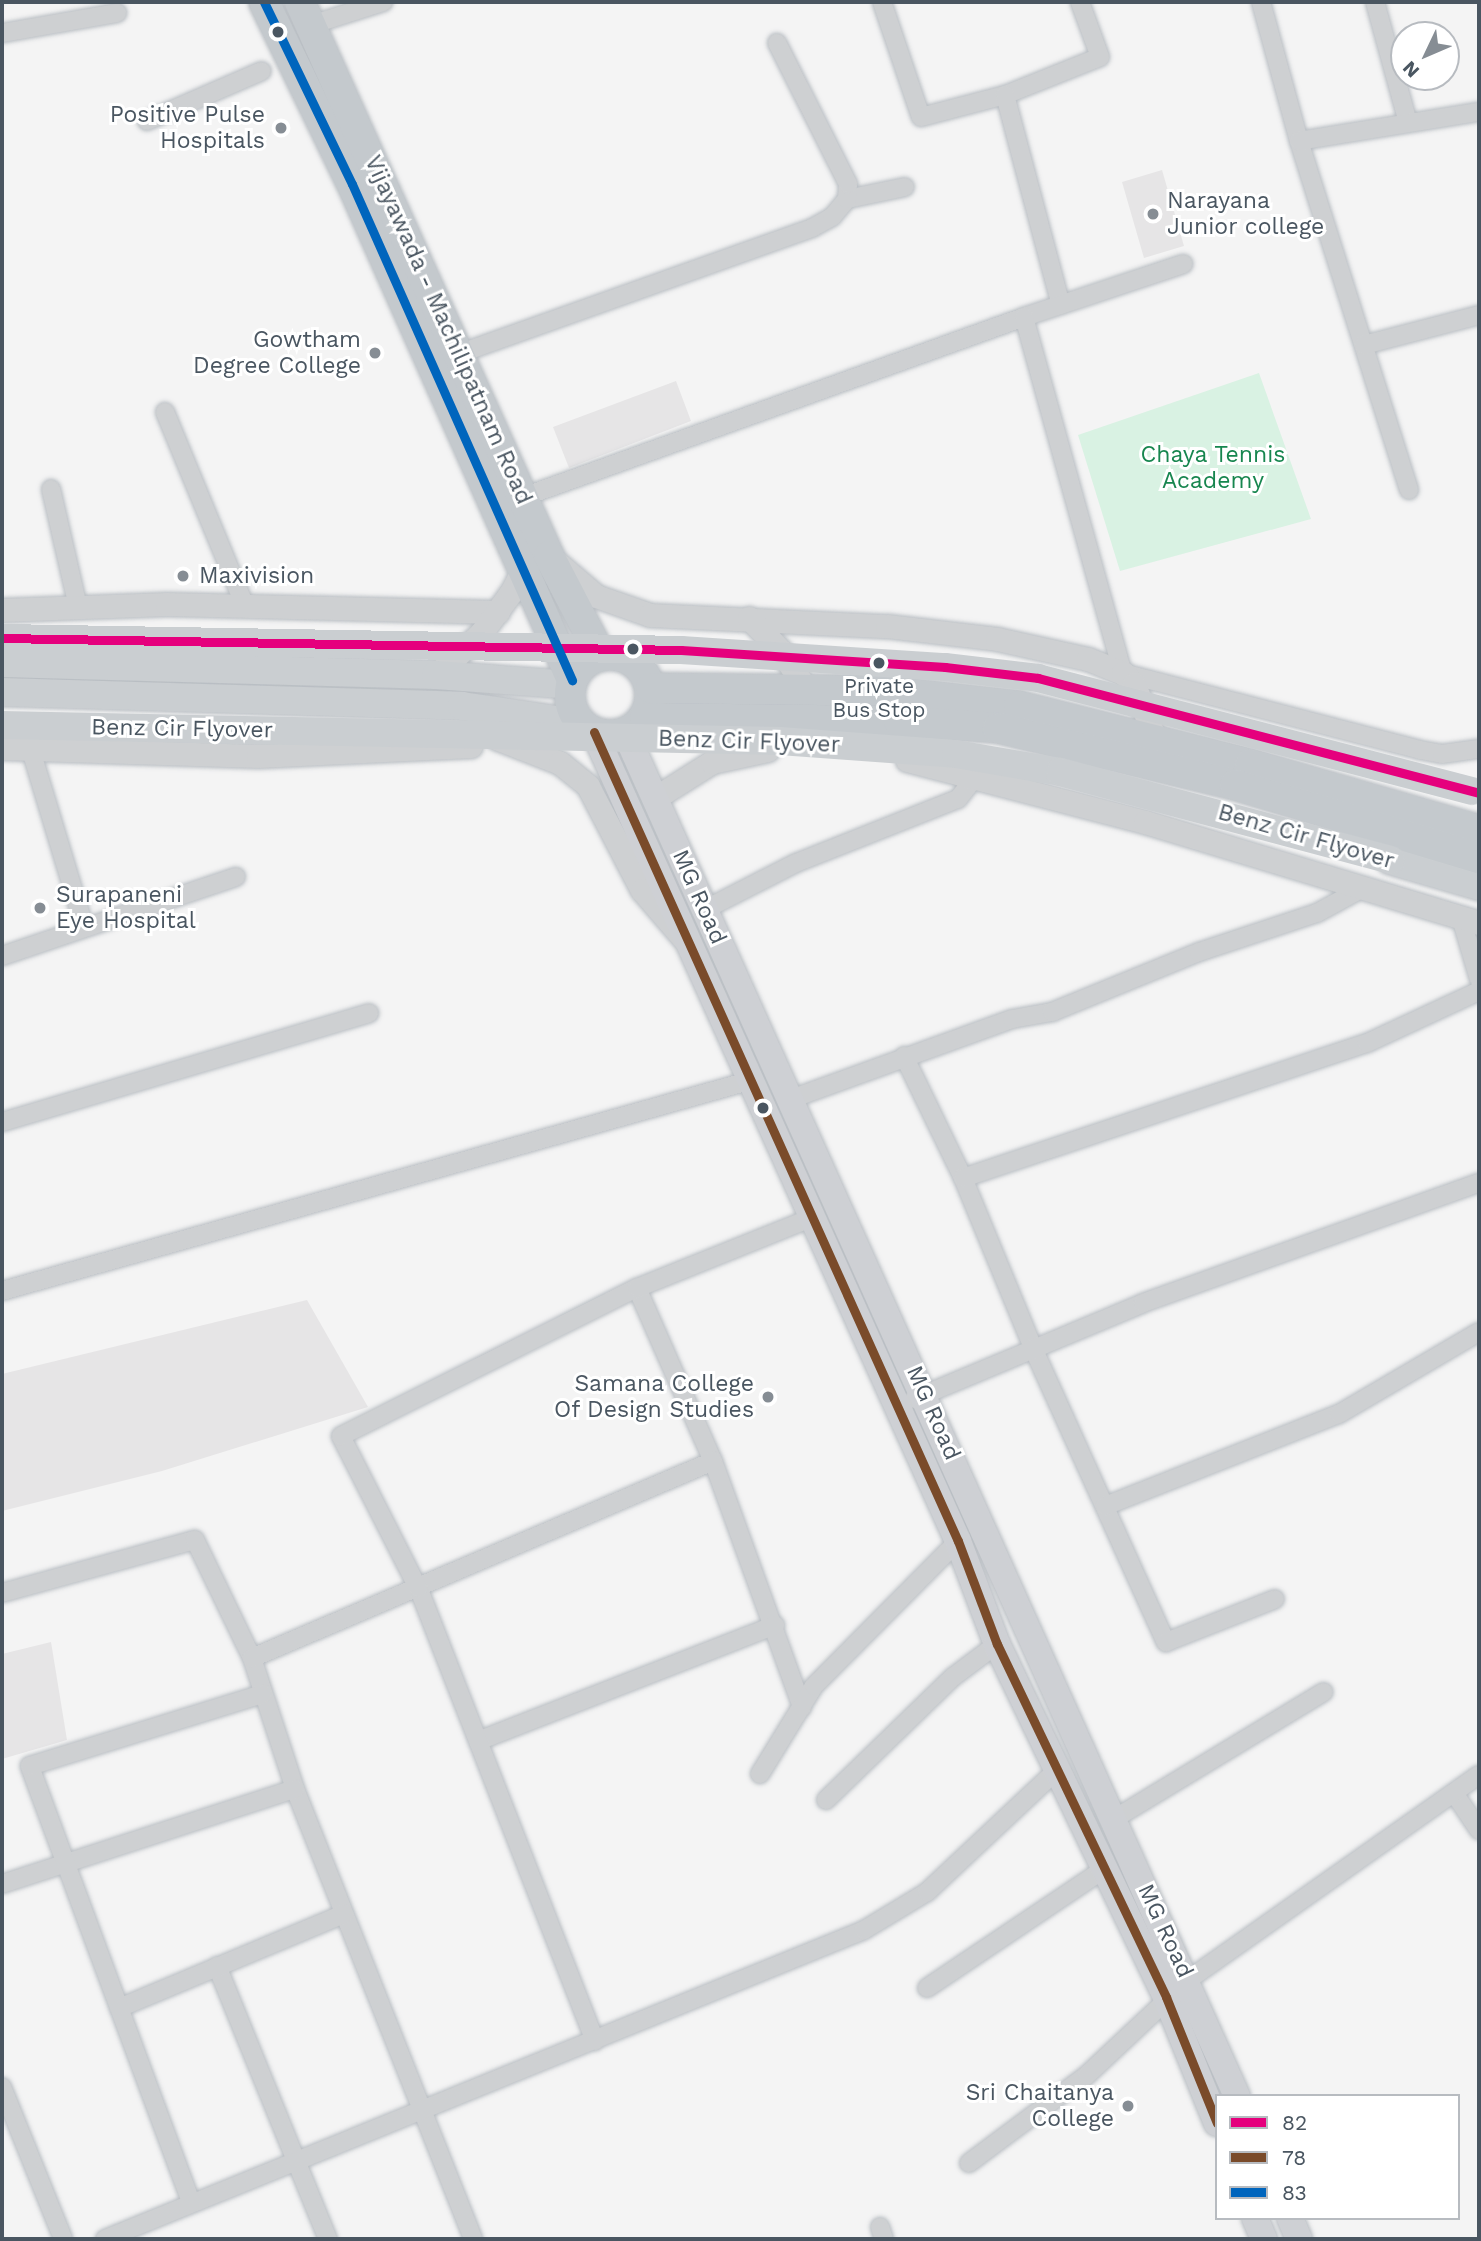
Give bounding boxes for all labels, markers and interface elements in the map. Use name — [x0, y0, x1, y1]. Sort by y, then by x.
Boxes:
north arrow — [1390, 21, 1460, 91]
unlabelled marker — [271, 25, 285, 39]
text: N — [1398, 56, 1424, 83]
place label: Positive Pulse Hospitals — [110, 101, 265, 155]
marker: Positive Pulse Hospitals — [271, 118, 291, 138]
street label: Vijayawada - Machilipatnam Road — [358, 151, 538, 509]
place label: Narayana Junior college — [1167, 187, 1325, 241]
marker: Narayana Junior college — [1145, 206, 1161, 222]
place label: Gowtham Degree College — [193, 326, 361, 380]
marker: Gowtham Degree College — [367, 345, 383, 361]
park label: Chaya Tennis Academy — [1140, 441, 1286, 495]
place label: Maxivision — [199, 562, 314, 590]
marker: Maxivision — [173, 566, 193, 586]
unlabelled marker — [626, 642, 640, 656]
marker: Private Bus Stop — [872, 656, 886, 670]
place label: Private Bus Stop — [833, 673, 925, 723]
street label: Benz Cir Flyover — [90, 714, 274, 744]
street label: Benz Cir Flyover — [657, 725, 841, 759]
street label: Benz Cir Flyover — [1214, 799, 1398, 875]
street label: MG Road — [666, 846, 732, 948]
place label: Surapaneni Eye Hospital — [56, 881, 196, 935]
marker: Surapaneni Eye Hospital — [30, 898, 50, 918]
unlabelled marker — [756, 1101, 770, 1115]
street label: MG Road — [900, 1362, 966, 1464]
place label: Samana College Of Design Studies — [553, 1370, 754, 1424]
marker: Samana College Of Design Studies — [760, 1389, 776, 1405]
street label: MG Road — [1131, 1880, 1199, 1982]
place label: Sri Chaitanya College — [966, 2079, 1114, 2133]
legend — [1215, 2094, 1460, 2220]
marker: Sri Chaitanya College — [1120, 2098, 1136, 2114]
text: 82 — [1282, 2110, 1307, 2135]
text: 78 — [1282, 2145, 1306, 2170]
text: 83 — [1282, 2180, 1307, 2205]

